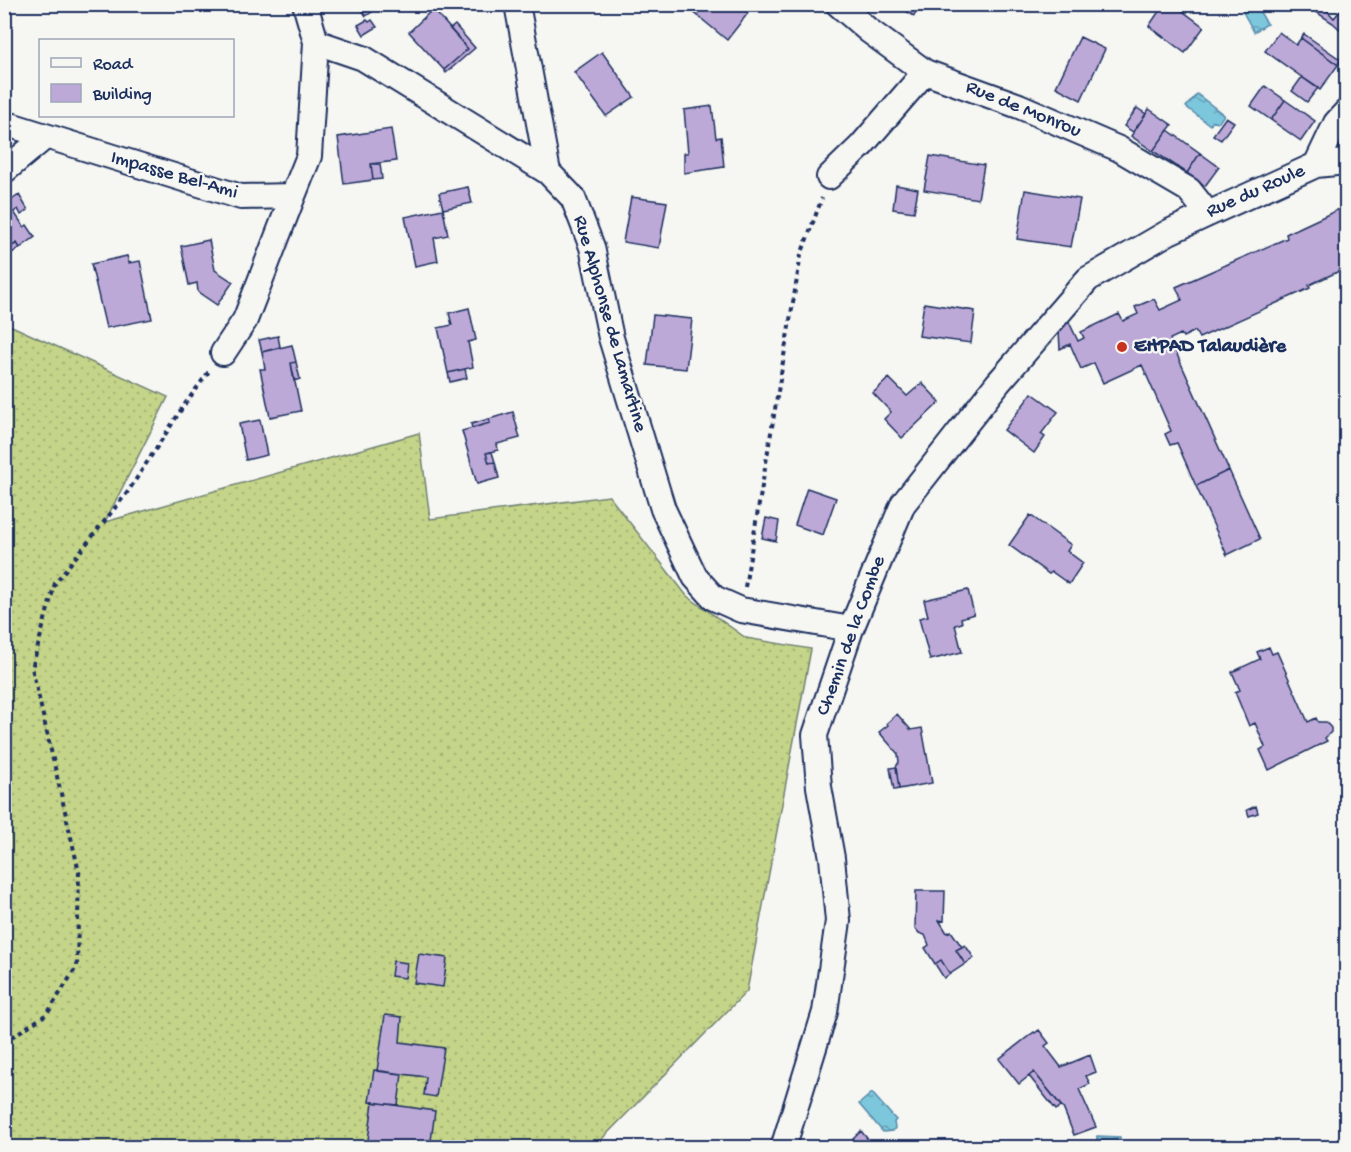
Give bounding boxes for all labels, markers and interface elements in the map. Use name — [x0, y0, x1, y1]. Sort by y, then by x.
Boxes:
legend — [39, 39, 234, 117]
text: Road — [93, 55, 134, 76]
street label: Rue de Monrou — [962, 76, 1085, 144]
text: Building — [92, 85, 152, 106]
street label: Impasse Bel-Ami — [108, 147, 240, 205]
street label: Rue du Roule — [1203, 160, 1310, 224]
street label: Rue Alphonse de Lamartine — [567, 213, 651, 435]
place label: EHPAD Talaudière — [1134, 336, 1287, 359]
marker: EHPAD Talaudière — [1115, 340, 1129, 354]
street label: Chemin de la Combe — [812, 552, 892, 719]

